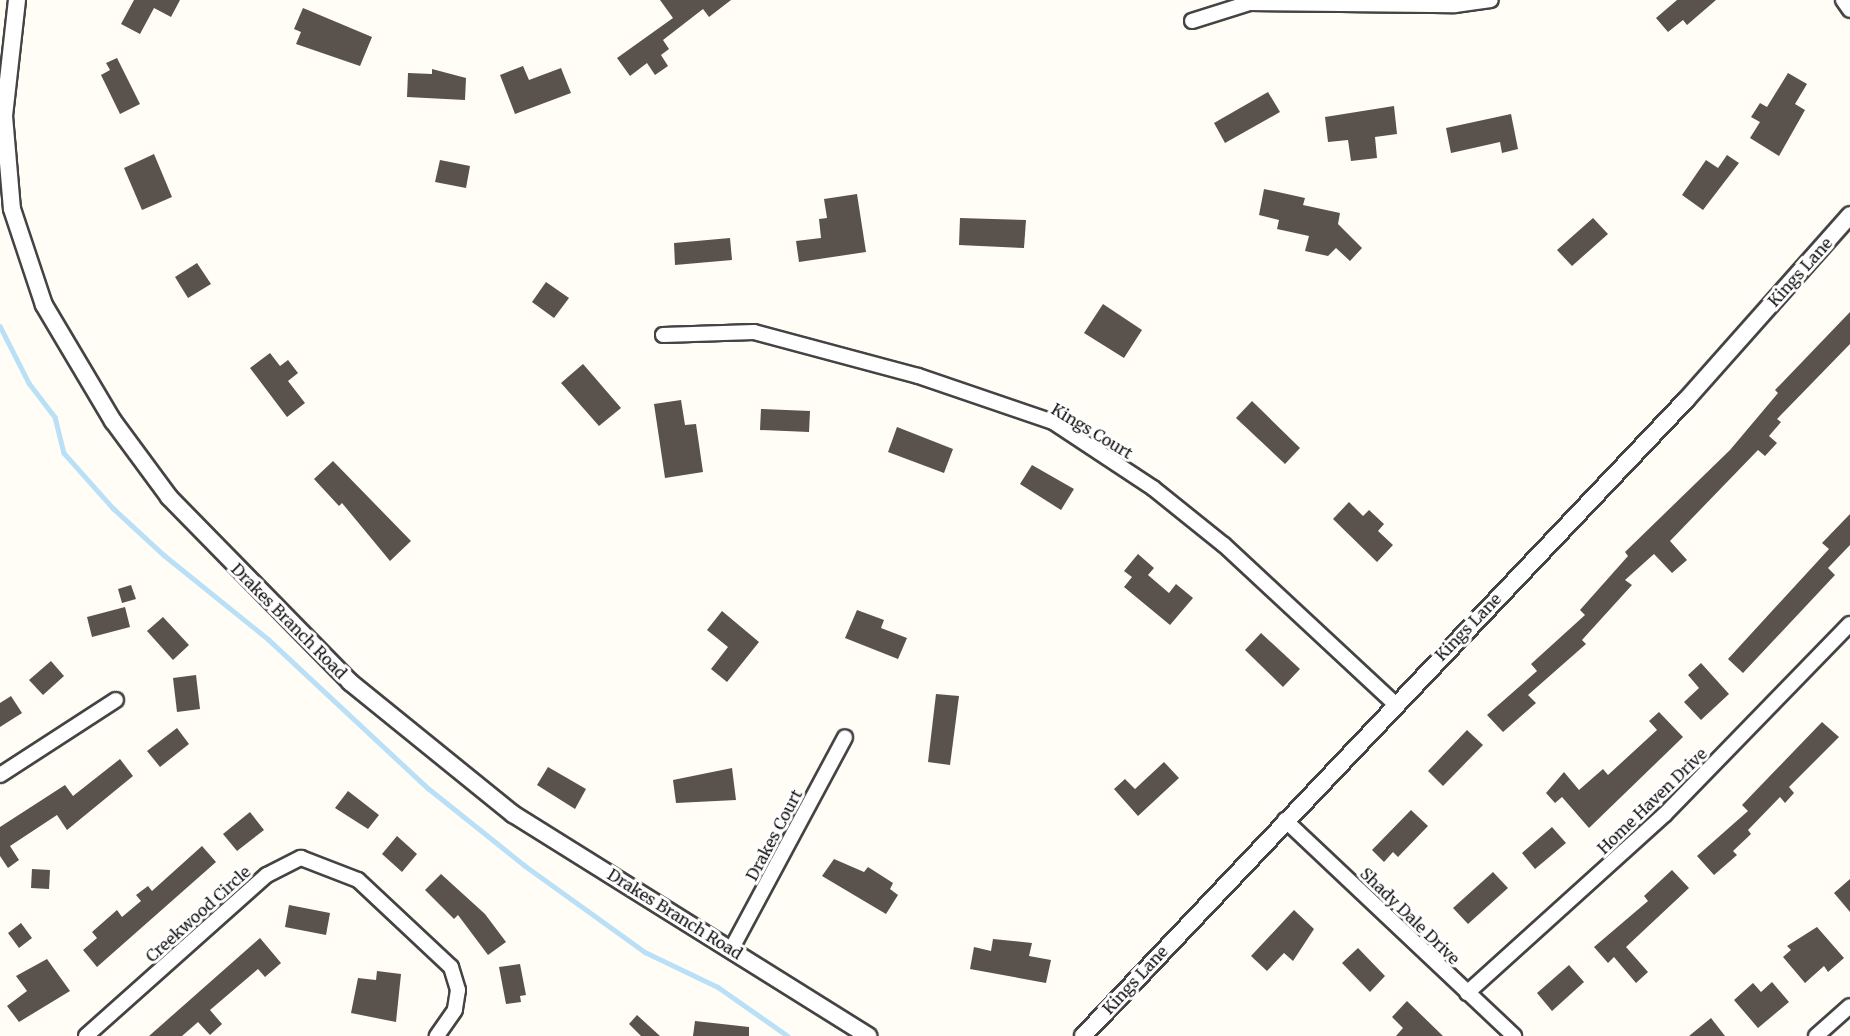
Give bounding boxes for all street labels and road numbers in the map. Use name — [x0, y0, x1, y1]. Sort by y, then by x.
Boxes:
street label: Kings Lane — [1764, 233, 1836, 311]
street label: Kings Court — [1048, 399, 1136, 463]
street label: Drakes Branch Road — [227, 559, 351, 683]
street label: Kings Lane — [1431, 589, 1505, 665]
street label: Home Haven Drive — [1593, 744, 1711, 858]
street label: Drakes Court — [742, 786, 806, 884]
street label: Creekwood Circle — [142, 862, 254, 966]
street label: Shady Dale Drive — [1356, 864, 1464, 968]
street label: Drakes Branch Road — [604, 865, 746, 963]
street label: Kings Lane — [1099, 942, 1171, 1018]

